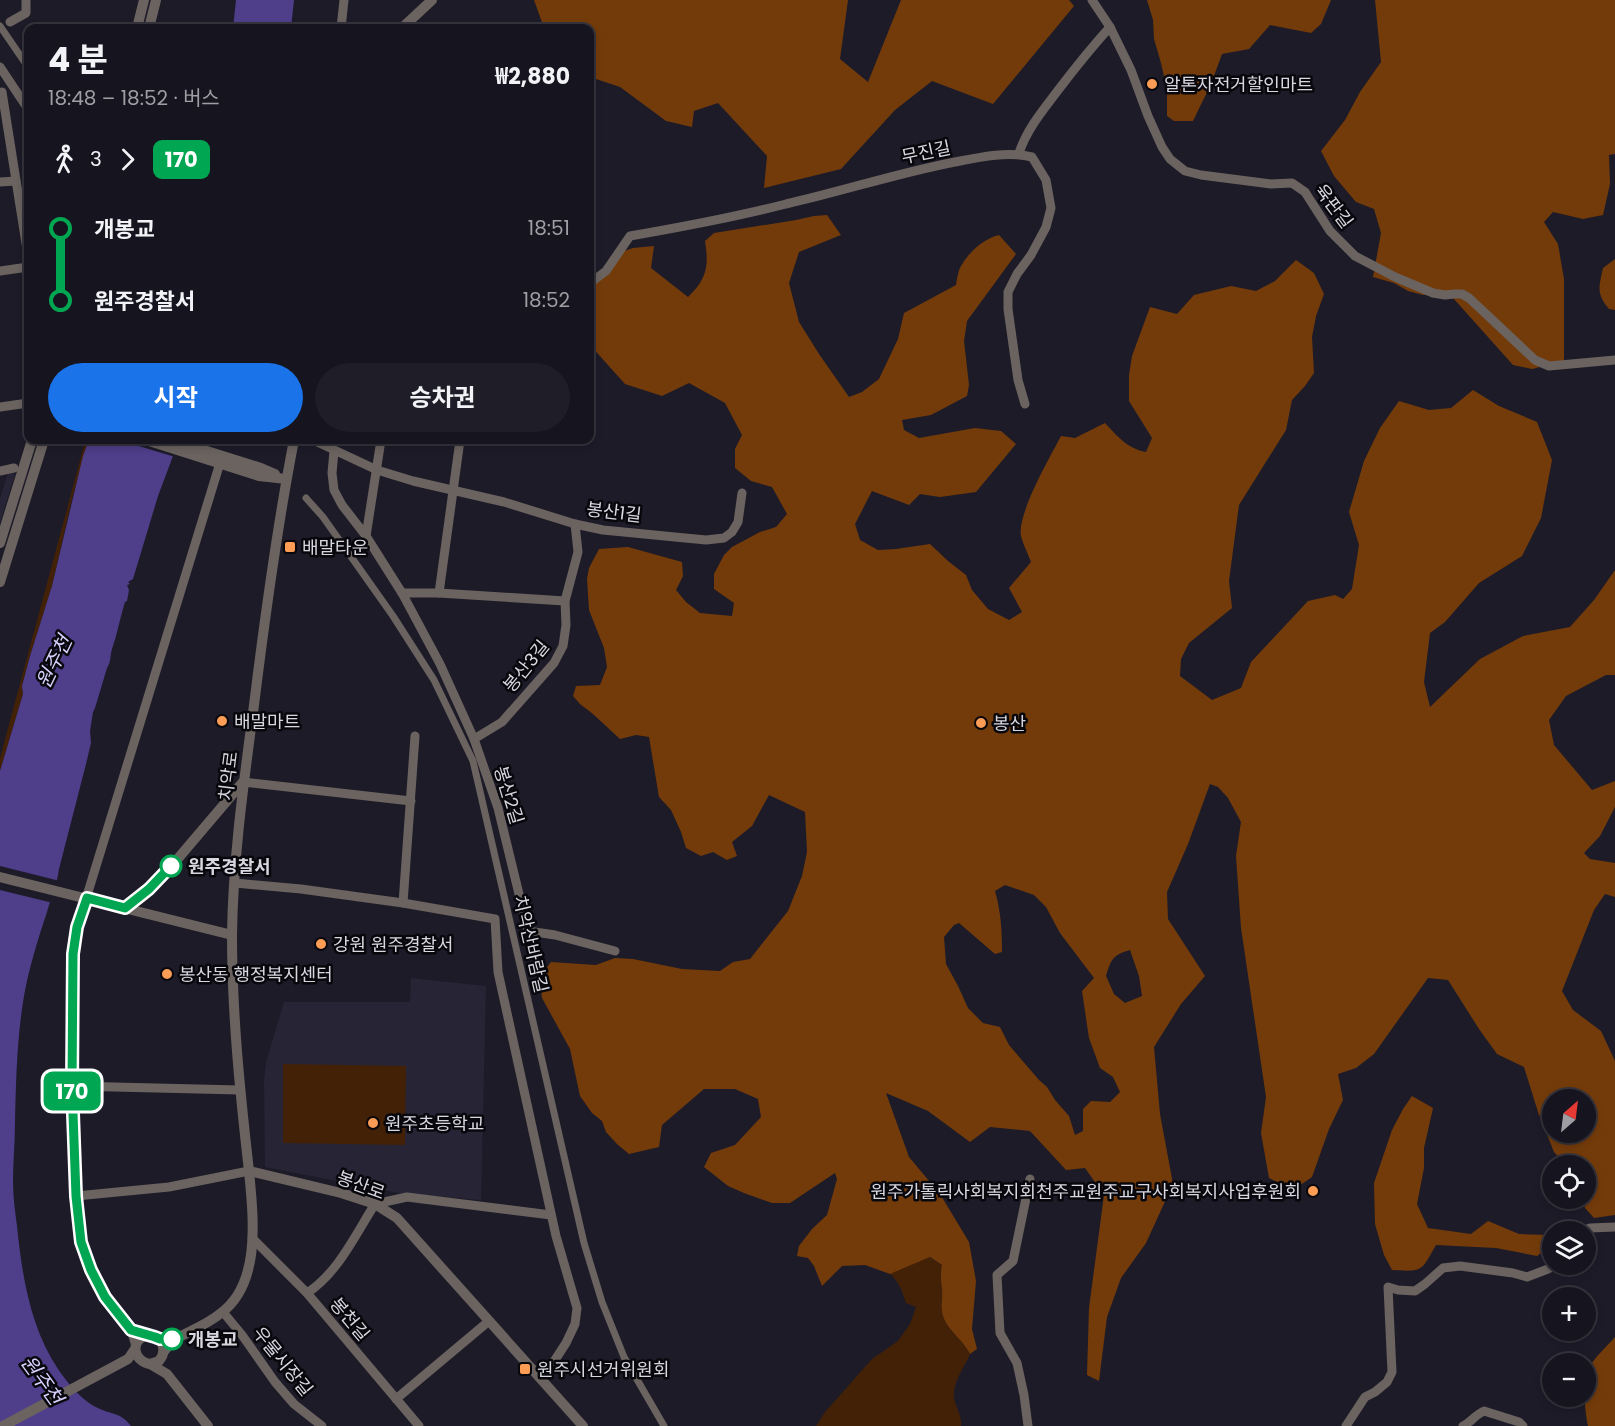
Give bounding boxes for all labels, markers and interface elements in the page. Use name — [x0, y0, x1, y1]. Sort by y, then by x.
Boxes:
text: 4 분 — [48, 36, 108, 83]
text: ₩2,880 — [495, 61, 570, 92]
place label: 알톤자전거할인마트 — [1164, 72, 1313, 97]
marker: 알톤자전거할인마트 — [1145, 77, 1159, 91]
text: 18:48 – 18:52 · 버스 — [48, 84, 220, 112]
street label: 무진길 — [899, 135, 953, 169]
icon: walk — [48, 143, 81, 176]
icon: forward — [111, 143, 144, 176]
text: 3 — [90, 145, 102, 173]
text: 170 — [165, 145, 198, 174]
street label: 육판길 — [1309, 179, 1359, 233]
text: 개봉교 — [94, 214, 155, 245]
text: 18:51 — [528, 214, 570, 242]
text: 원주경찰서 — [94, 286, 195, 317]
text: 18:52 — [523, 286, 570, 314]
button: 시작 — [48, 363, 303, 432]
button: 승차권 — [315, 363, 570, 432]
street label: 봉산1길 — [585, 496, 643, 528]
place label: 배말타운 — [302, 535, 368, 560]
marker: 배말타운 — [283, 540, 297, 554]
water label: 원주천 — [29, 629, 80, 693]
street label: 봉산3길 — [497, 635, 555, 697]
place label: 배말마트 — [234, 709, 300, 734]
place label: 봉산 — [993, 711, 1026, 736]
marker: 배말마트 — [215, 714, 229, 728]
marker: 봉산 — [974, 716, 988, 730]
street label: 치악로 — [213, 750, 243, 802]
street label: 봉산2길 — [488, 763, 530, 827]
place label: 원주경찰서 — [188, 854, 271, 879]
marker: 원주경찰서 — [160, 855, 182, 877]
street label: 치악산바람길 — [508, 893, 554, 995]
place label: 강원 원주경찰서 — [333, 932, 454, 957]
marker: 강원 원주경찰서 — [314, 937, 328, 951]
place label: 봉산동 행정복지센터 — [179, 962, 333, 987]
marker: 봉산동 행정복지센터 — [160, 967, 174, 981]
line badge: 170 — [38, 1072, 106, 1110]
text: 170 — [56, 1077, 88, 1106]
north arrow — [1542, 1089, 1596, 1143]
map controls — [1542, 1089, 1596, 1407]
place label: 원주초등학교 — [385, 1111, 484, 1136]
marker: 원주초등학교 — [366, 1116, 380, 1130]
button: locate — [1542, 1155, 1596, 1209]
street label: 봉산로 — [333, 1165, 389, 1205]
place label: 원주가톨릭사회복지회천주교원주교구사회복지사업후원회 — [870, 1179, 1301, 1204]
marker: 원주가톨릭사회복지회천주교원주교구사회복지사업후원회 — [1306, 1184, 1320, 1198]
button: layers — [1542, 1221, 1596, 1275]
button: + — [1542, 1287, 1596, 1341]
street label: 봉천길 — [324, 1292, 376, 1346]
street label: 우물시장길 — [247, 1321, 319, 1401]
place label: 개봉교 — [188, 1327, 238, 1352]
marker: 개봉교 — [161, 1328, 183, 1350]
water label: 원주천 — [14, 1349, 71, 1413]
button: − — [1542, 1353, 1596, 1407]
place label: 원주시선거위원회 — [537, 1357, 669, 1382]
marker: 원주시선거위원회 — [518, 1362, 532, 1376]

